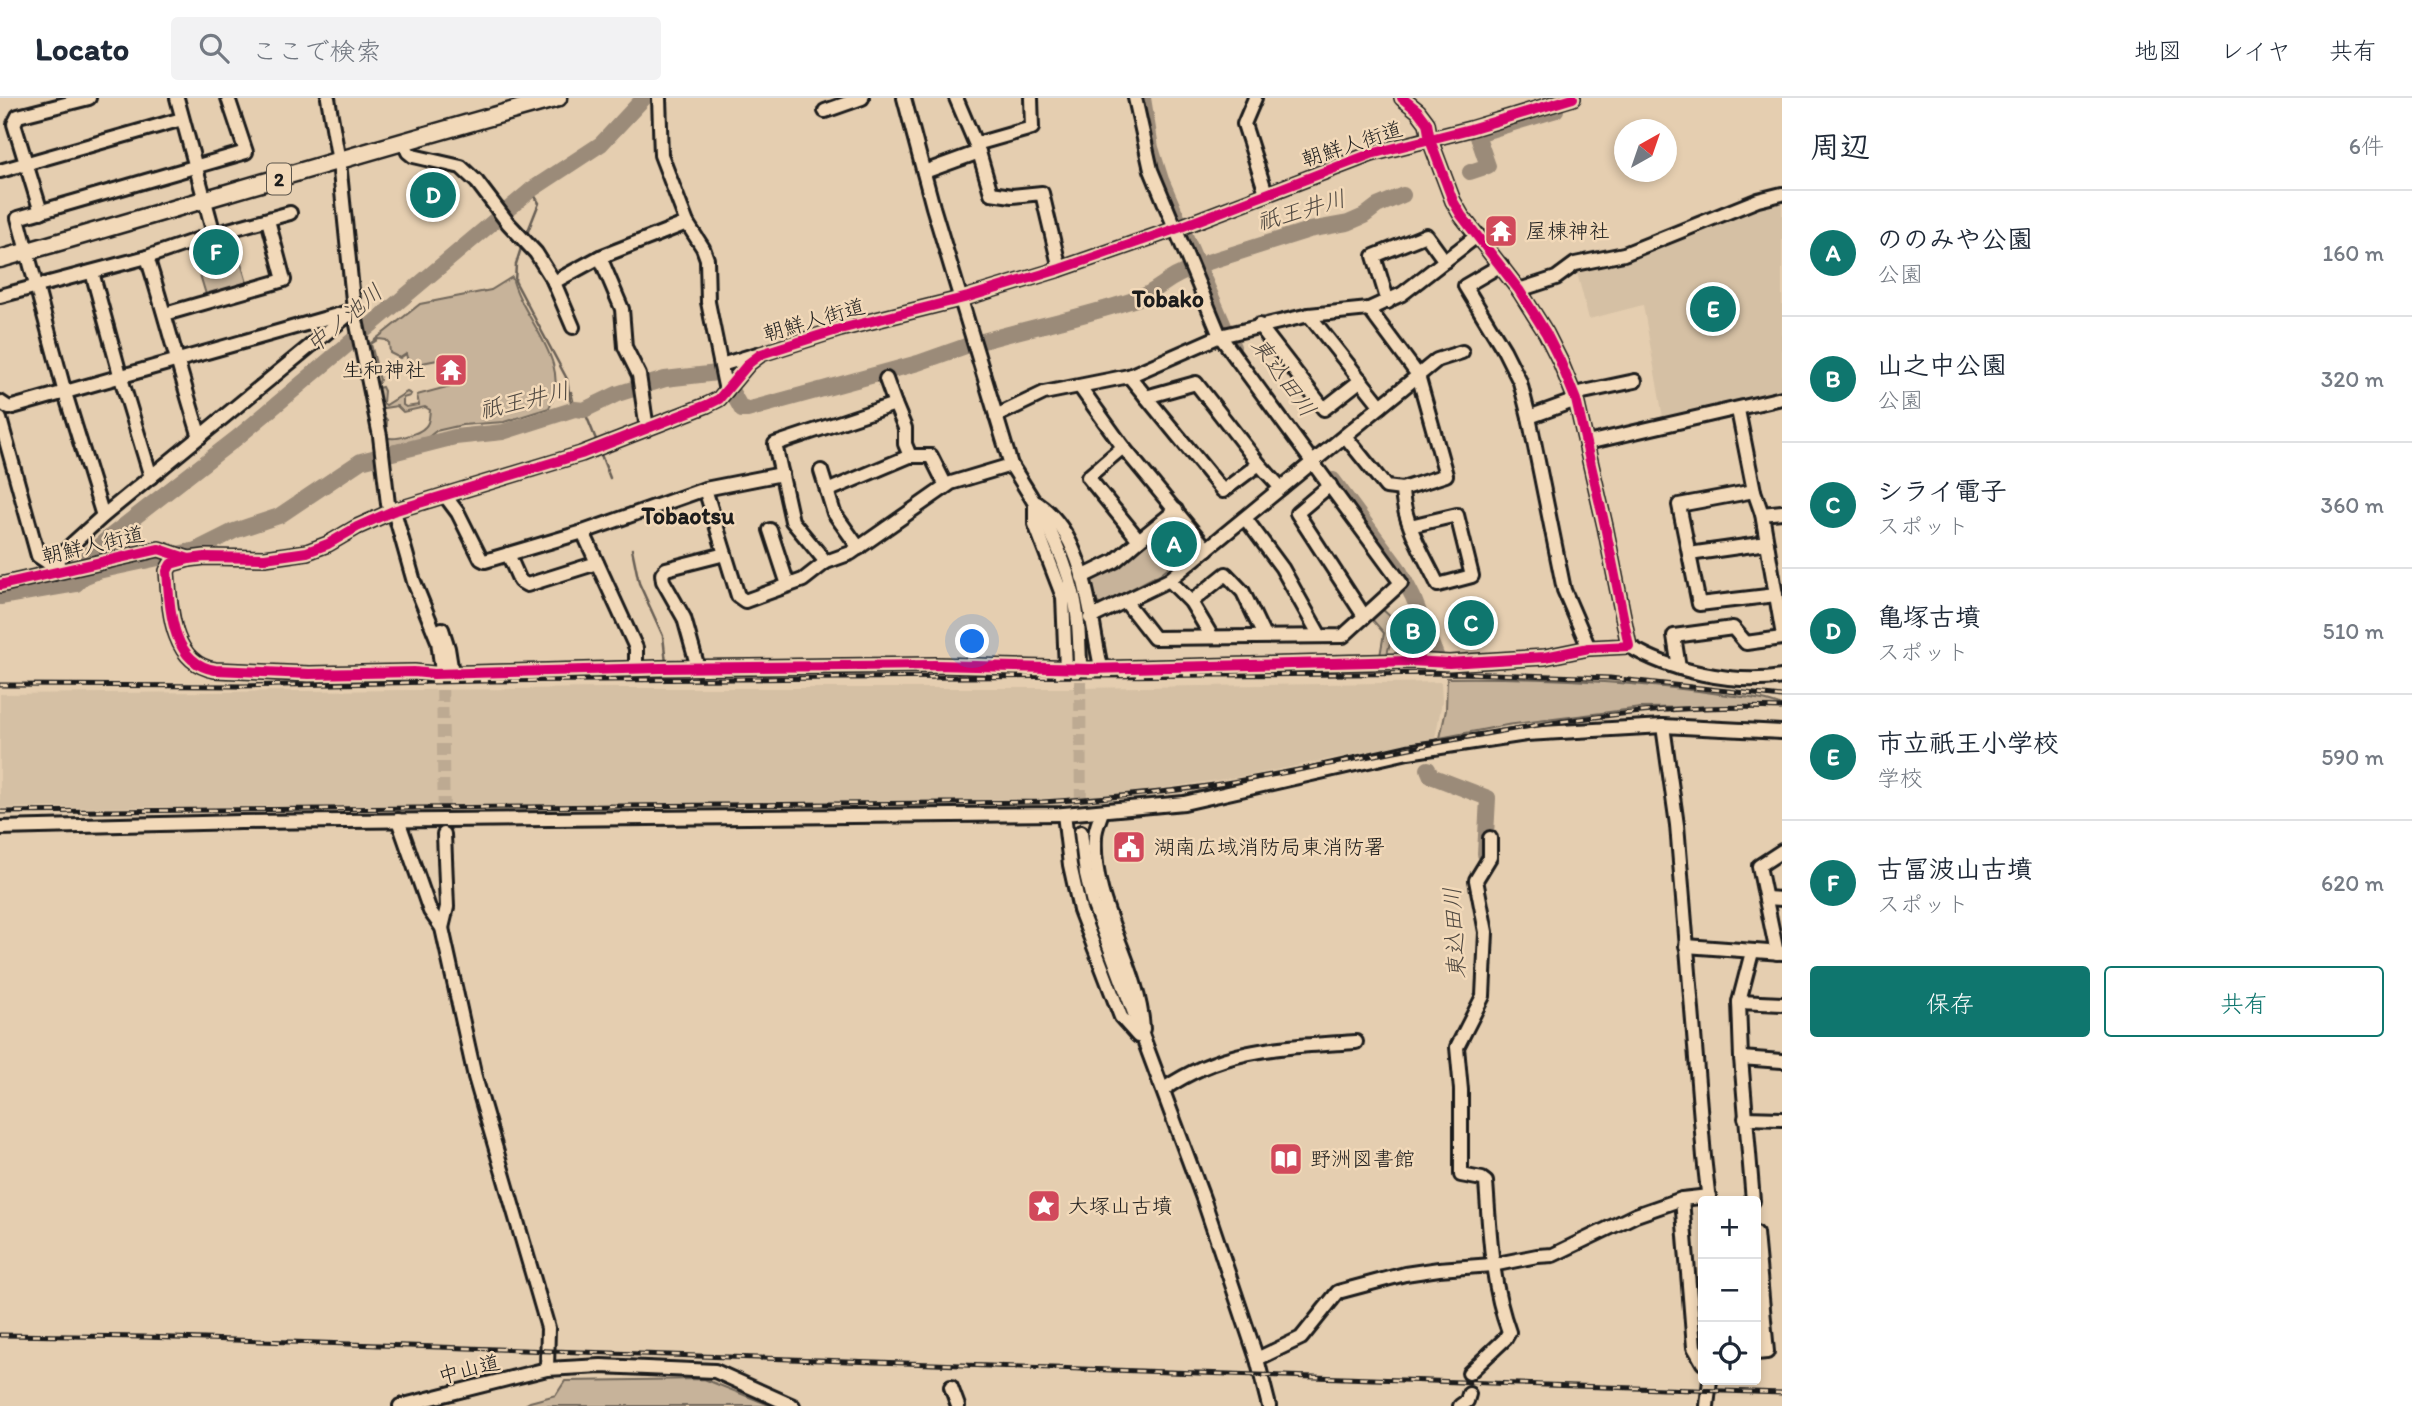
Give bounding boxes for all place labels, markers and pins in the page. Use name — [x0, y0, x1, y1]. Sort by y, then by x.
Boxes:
pin: D — [410, 169, 456, 221]
temple icon: 屋棟神社 — [1482, 212, 1520, 250]
place label: 屋棟神社 — [1526, 218, 1610, 243]
pin: F — [193, 226, 239, 278]
pin: E — [1690, 283, 1736, 335]
temple icon: 生和神社 — [432, 351, 470, 389]
place label: 生和神社 — [342, 357, 426, 382]
pin: A — [1151, 518, 1197, 570]
pin: C — [1448, 597, 1494, 649]
pin: B — [1390, 605, 1436, 657]
public building icon: 湖南広域消防局東消防署 — [1110, 828, 1148, 866]
place label: 湖南広域消防局東消防署 — [1154, 834, 1385, 859]
library icon: 野洲図書館 — [1267, 1140, 1305, 1178]
place label: 野洲図書館 — [1310, 1146, 1415, 1171]
place icon: 大塚山古墳 — [1025, 1187, 1063, 1225]
place label: 大塚山古墳 — [1068, 1193, 1173, 1218]

